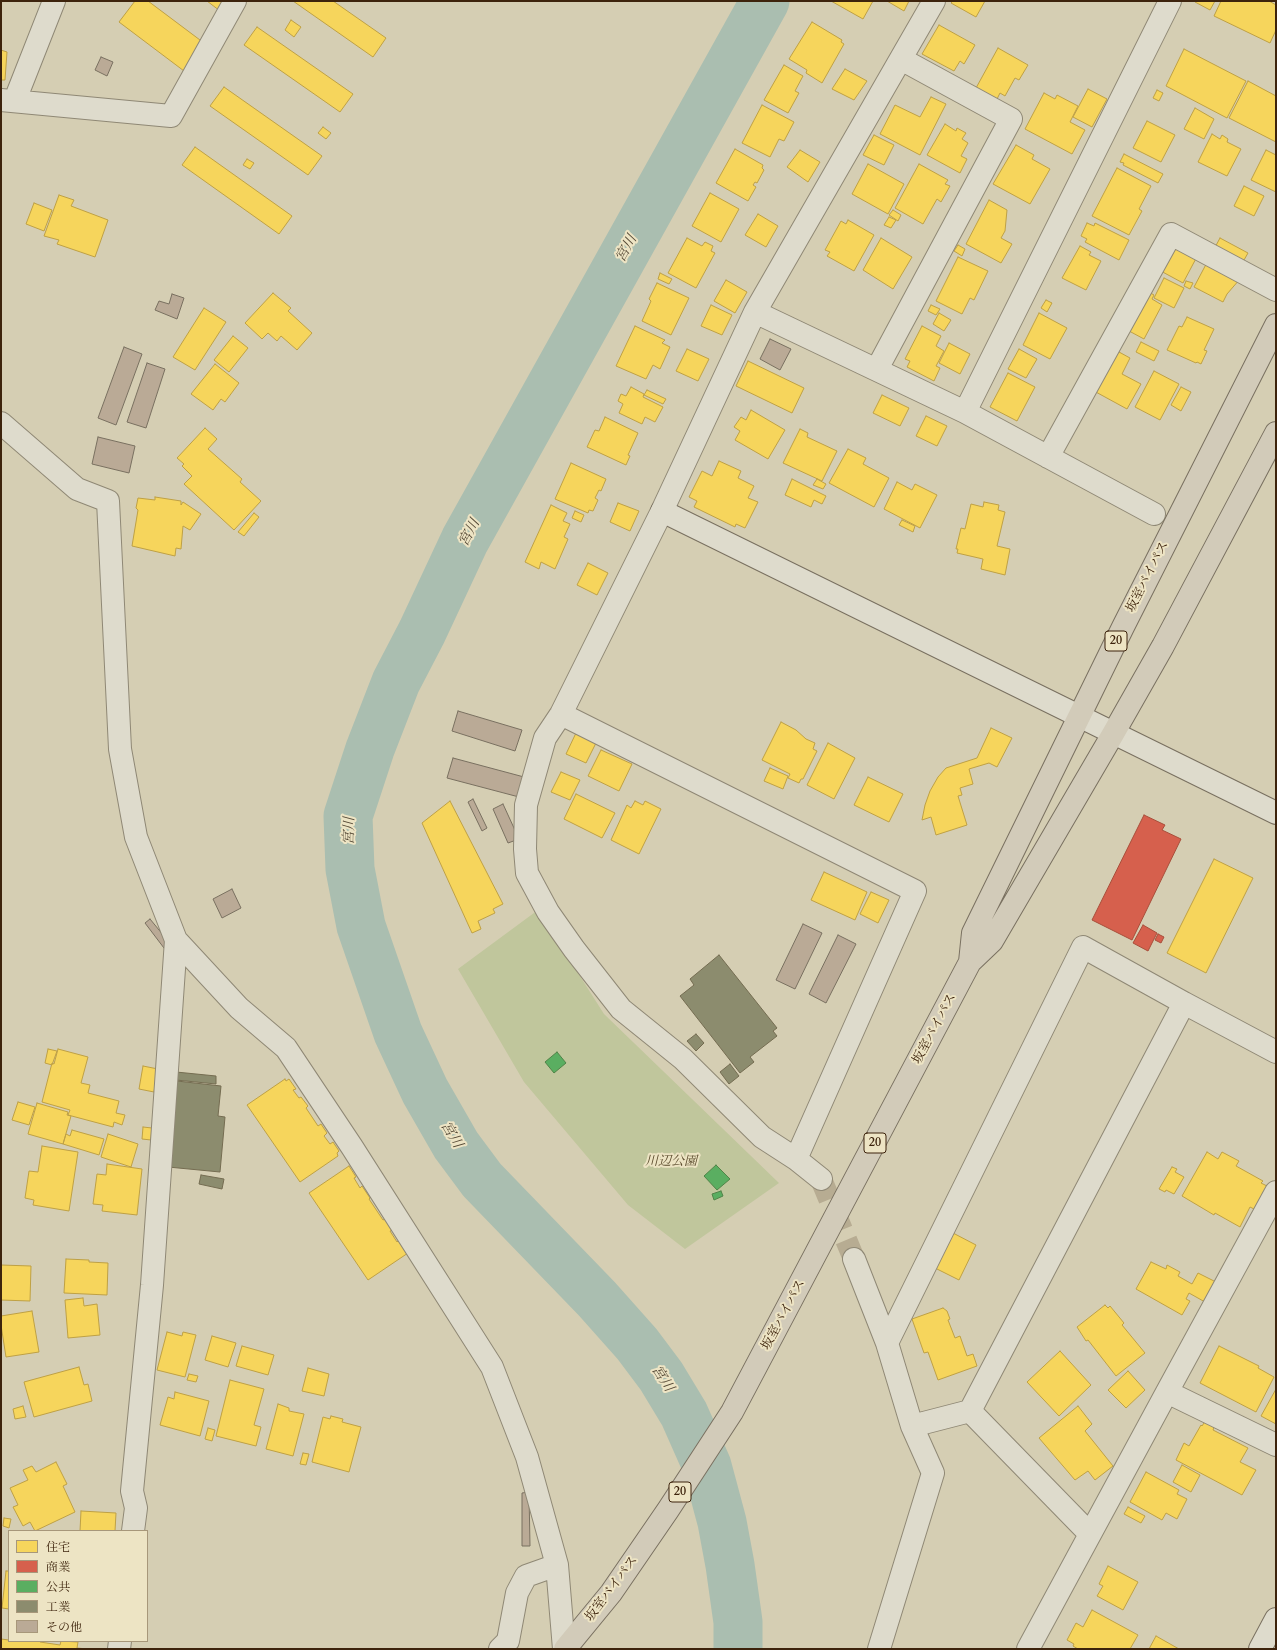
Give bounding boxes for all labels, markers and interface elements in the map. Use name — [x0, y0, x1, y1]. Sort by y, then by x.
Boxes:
water label: 宮川 — [613, 233, 641, 265]
water label: 宮川 — [456, 517, 484, 549]
street label: 坂室バイパス — [1123, 539, 1173, 615]
road number: 20 — [1105, 631, 1127, 651]
water label: 宮川 — [341, 817, 359, 845]
street label: 坂室バイパス — [910, 991, 960, 1067]
water label: 宮川 — [437, 1119, 465, 1151]
road number: 20 — [864, 1133, 886, 1153]
park label: 川辺公園 — [645, 1154, 697, 1170]
street label: 坂室バイパス — [759, 1277, 809, 1353]
water label: 宮川 — [647, 1363, 677, 1395]
road number: 20 — [669, 1482, 691, 1502]
legend — [8, 1530, 148, 1642]
text: 住宅 — [46, 1539, 70, 1555]
street label: 坂室バイパス — [582, 1553, 642, 1625]
text: 商業 — [46, 1559, 70, 1575]
text: 公共 — [46, 1579, 70, 1595]
text: 工業 — [46, 1599, 70, 1615]
text: その他 — [46, 1619, 82, 1635]

